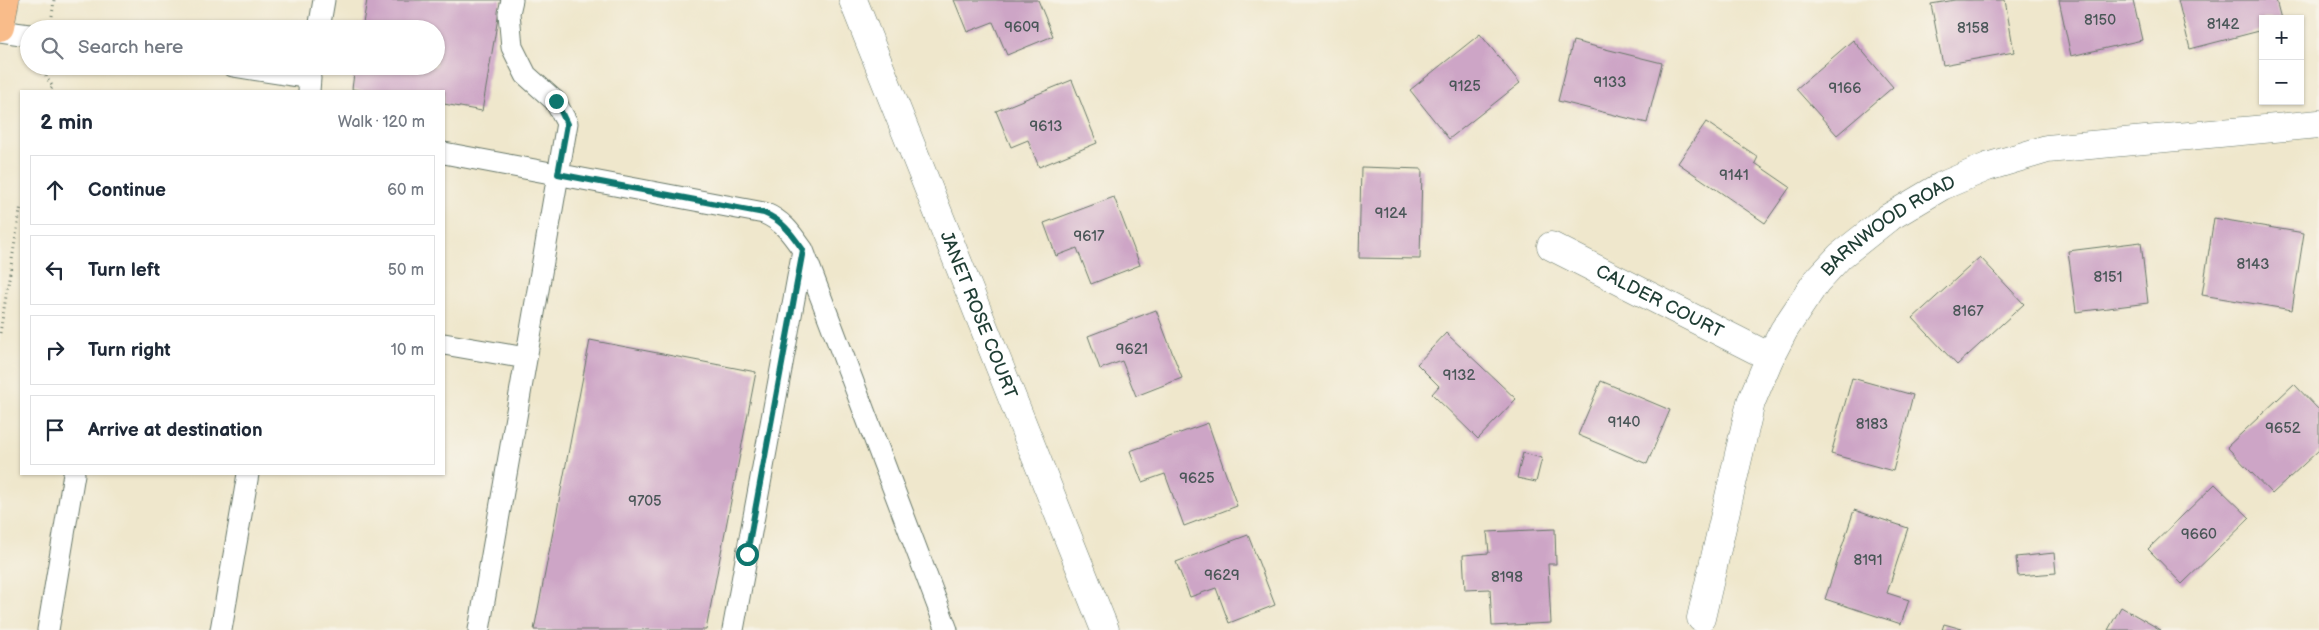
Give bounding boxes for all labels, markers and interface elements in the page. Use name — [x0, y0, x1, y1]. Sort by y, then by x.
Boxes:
house number: 8150 — [2084, 11, 2116, 30]
house number: 8142 — [2207, 15, 2239, 34]
map controls — [2259, 15, 2304, 105]
button: + — [2259, 15, 2304, 60]
house number: 9609 — [1004, 18, 1040, 37]
house number: 8158 — [1957, 19, 1989, 38]
search box — [20, 20, 445, 75]
icon: search — [38, 34, 66, 62]
text: Search here — [78, 36, 183, 59]
button: − — [2259, 60, 2304, 105]
house number: 9133 — [1594, 73, 1626, 92]
house number: 9125 — [1449, 77, 1481, 96]
house number: 9166 — [1829, 79, 1861, 98]
route end — [545, 90, 568, 113]
text: 2 min — [40, 110, 93, 135]
text: Walk · 120 m — [338, 113, 425, 132]
house number: 9613 — [1030, 117, 1062, 136]
house number: 9141 — [1719, 166, 1749, 185]
street label: BARNWOOD ROAD — [1816, 171, 1958, 280]
icon: ahead — [41, 176, 69, 204]
text: Continue — [88, 179, 166, 202]
text: 60 m — [387, 181, 424, 200]
house number: 9124 — [1375, 204, 1407, 223]
house number: 9617 — [1073, 227, 1105, 246]
street label: JANET ROSE COURT — [936, 228, 1022, 402]
house number: 8143 — [2237, 255, 2269, 274]
icon: left — [41, 256, 69, 284]
text: Turn left — [88, 259, 160, 282]
street label: CALDER COURT — [1593, 260, 1727, 342]
text: 50 m — [388, 261, 424, 280]
house number: 8151 — [2094, 268, 2122, 287]
house number: 8167 — [1952, 302, 1984, 321]
icon: right — [41, 336, 69, 364]
text: Turn right — [88, 339, 171, 362]
house number: 9621 — [1116, 340, 1148, 359]
text: 10 m — [391, 341, 424, 360]
house number: 9132 — [1443, 366, 1475, 385]
house number: 9140 — [1608, 413, 1640, 432]
house number: 8183 — [1856, 415, 1888, 434]
icon: arrive — [41, 416, 69, 444]
text: Arrive at destination — [88, 419, 263, 442]
house number: 9652 — [2265, 419, 2301, 438]
house number: 9625 — [1179, 469, 1215, 488]
house number: 9705 — [628, 492, 662, 511]
house number: 9660 — [2181, 525, 2217, 544]
route start — [736, 543, 759, 566]
house number: 8191 — [1853, 551, 1883, 570]
house number: 9629 — [1204, 566, 1240, 585]
house number: 8198 — [1491, 568, 1523, 587]

